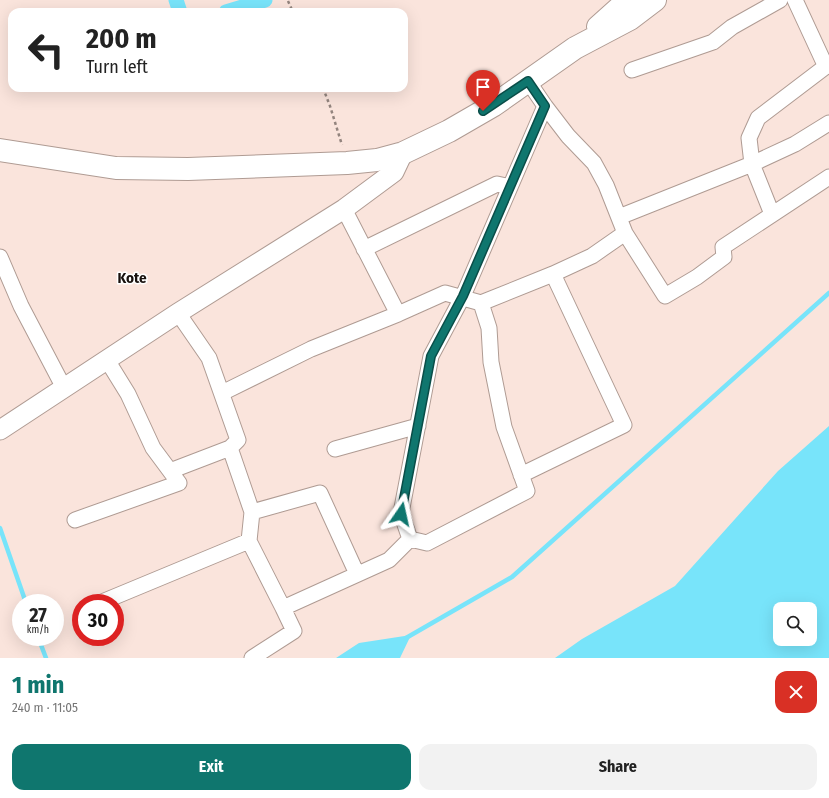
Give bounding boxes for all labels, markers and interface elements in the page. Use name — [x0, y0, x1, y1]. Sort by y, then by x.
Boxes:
text: 200 m — [86, 22, 157, 55]
icon: left — [20, 24, 72, 76]
text: Turn left — [86, 56, 148, 78]
pin — [466, 70, 500, 111]
icon: arrive — [472, 76, 494, 98]
district label: Kote — [117, 269, 147, 287]
position arrow — [380, 493, 422, 535]
speed limit sign: 30 — [72, 594, 124, 646]
map controls — [773, 602, 817, 646]
button: search — [773, 602, 817, 646]
text: 27 — [29, 603, 47, 627]
text: km/h — [27, 624, 49, 636]
text: 1 min — [12, 671, 64, 699]
button: close — [775, 671, 817, 713]
text: 240 m · 11:05 — [12, 700, 78, 715]
button: Exit — [12, 744, 411, 790]
button: Share — [419, 744, 817, 790]

